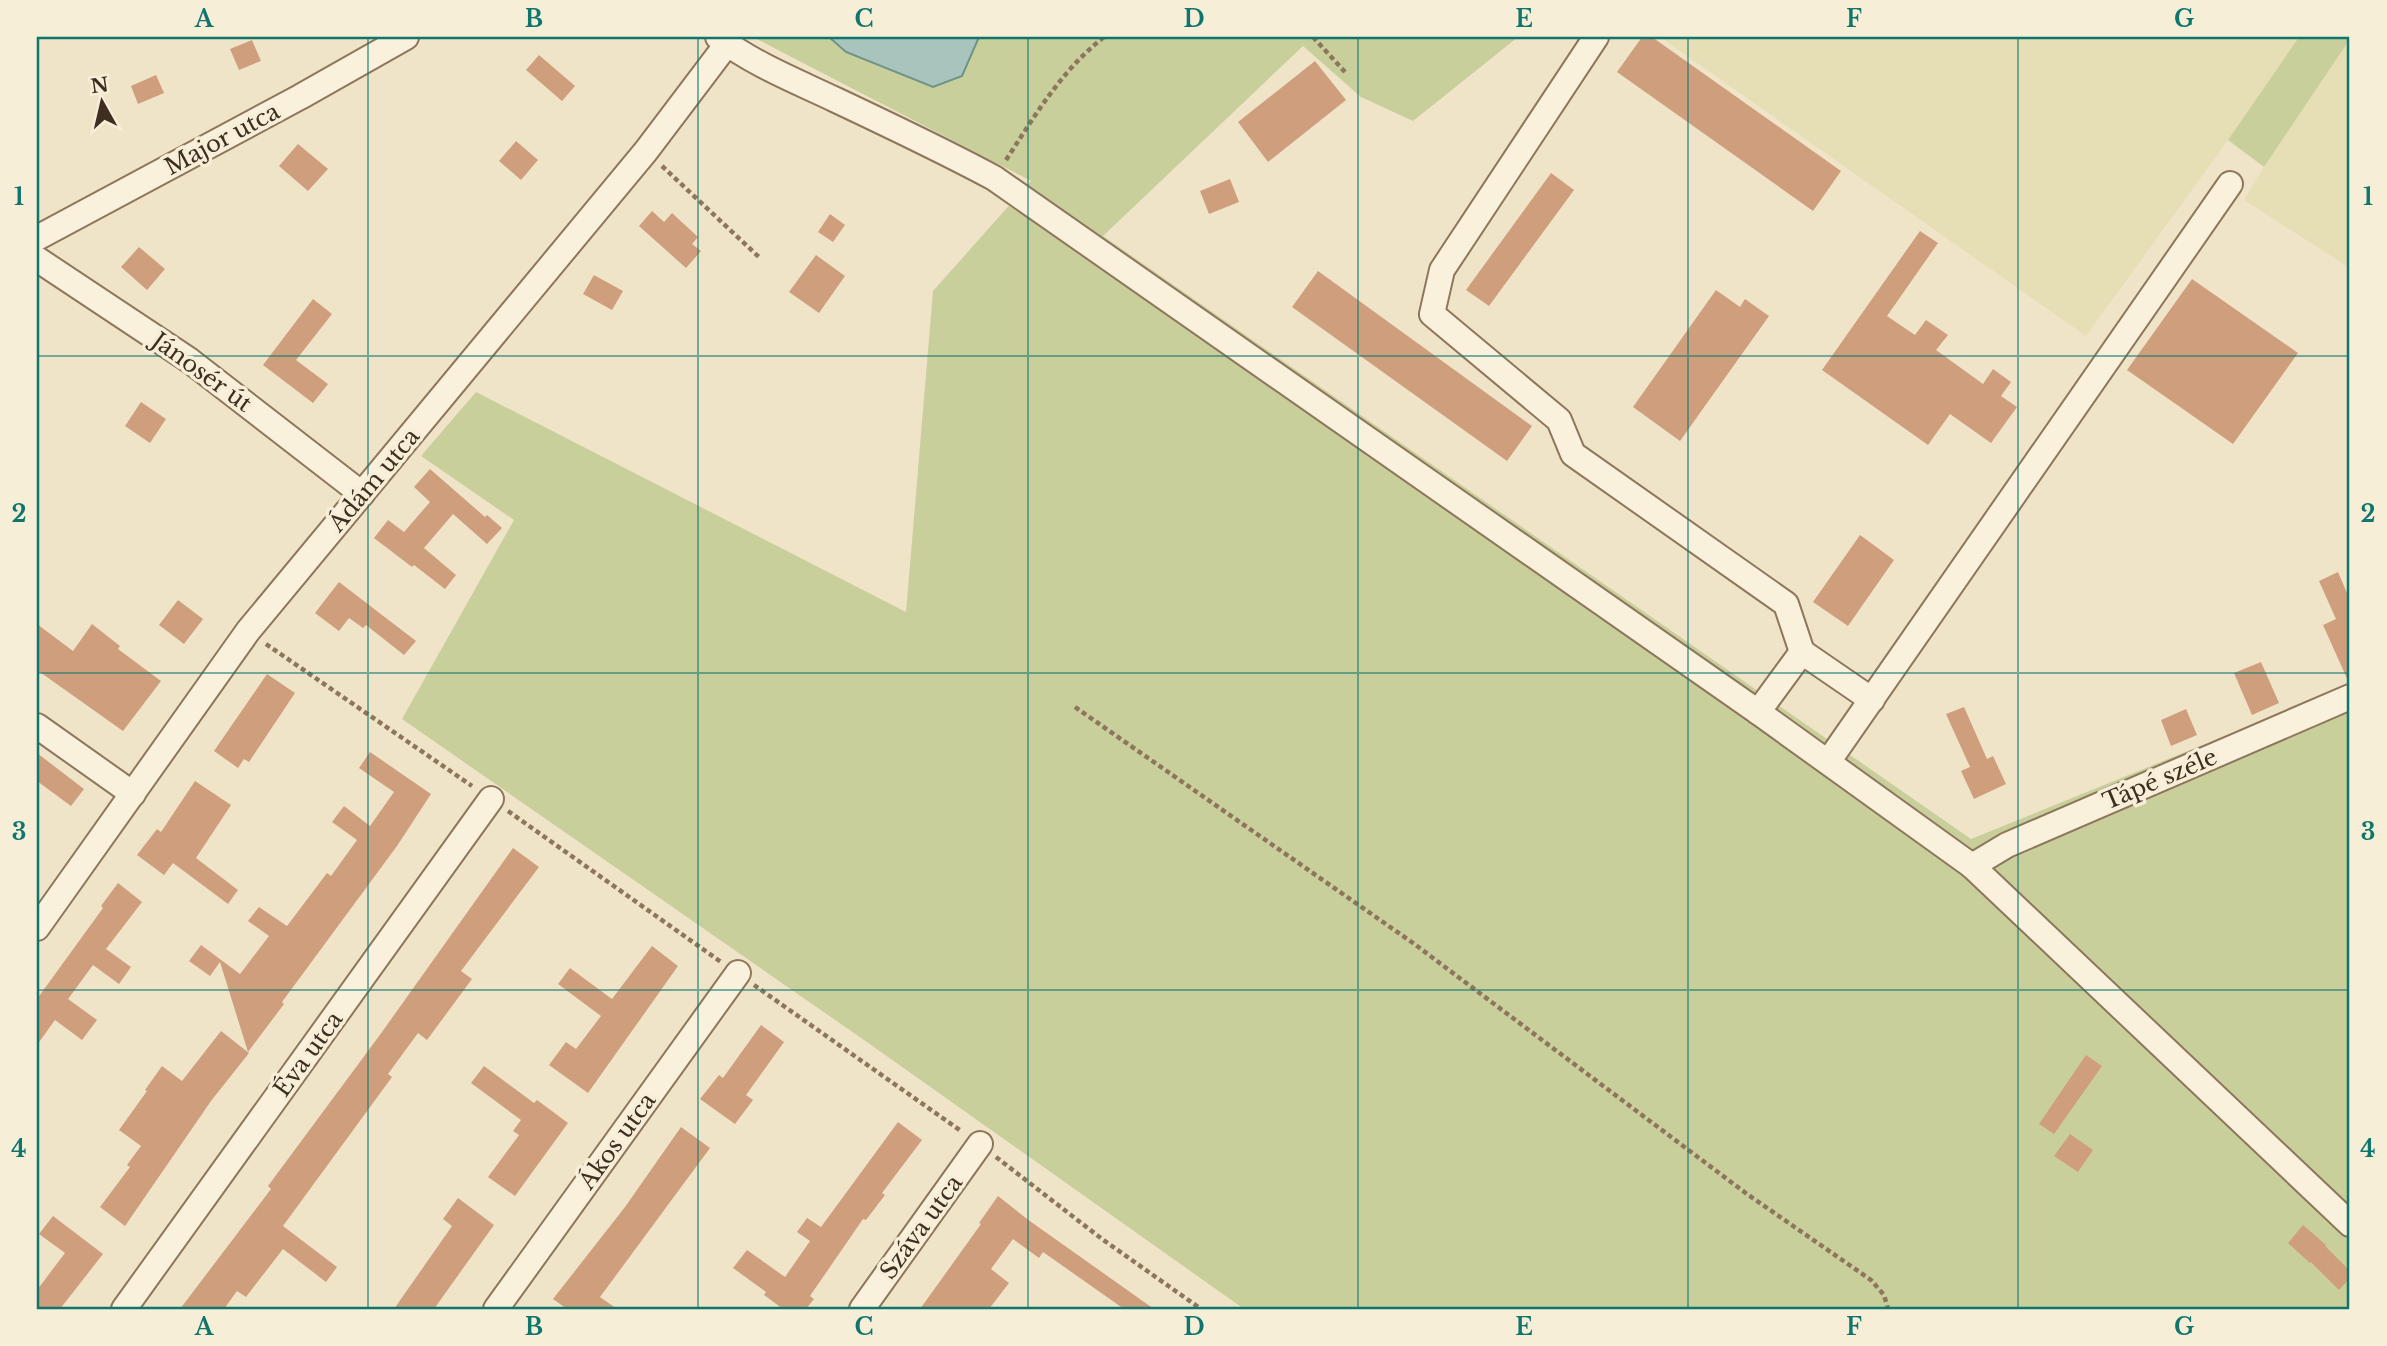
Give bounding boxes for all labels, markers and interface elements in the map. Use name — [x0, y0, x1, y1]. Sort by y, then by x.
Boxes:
text: A — [194, 5, 215, 33]
text: B — [525, 5, 543, 33]
text: C — [855, 5, 873, 33]
text: D — [1183, 5, 1205, 33]
text: E — [1515, 5, 1533, 33]
text: F — [1846, 5, 1862, 33]
text: G — [2174, 5, 2194, 33]
north arrow — [66, 66, 136, 136]
text: N — [89, 73, 110, 98]
street label: Major utca — [160, 97, 284, 181]
text: 1 — [14, 183, 24, 211]
text: 1 — [2363, 183, 2373, 211]
street label: Jánosér út — [144, 325, 258, 418]
street label: Ádám utca — [321, 422, 425, 538]
text: 2 — [12, 500, 26, 528]
text: 2 — [2361, 500, 2375, 528]
street label: Tápé széle — [2099, 742, 2221, 816]
text: 3 — [12, 818, 26, 846]
text: 3 — [2361, 818, 2375, 846]
street label: Éva utca — [267, 1005, 348, 1102]
street label: Ákos utca — [571, 1087, 661, 1195]
text: 4 — [11, 1135, 27, 1163]
text: 4 — [2360, 1135, 2376, 1163]
street label: Száva utca — [874, 1169, 968, 1285]
text: A — [194, 1313, 215, 1341]
text: B — [525, 1313, 543, 1341]
text: C — [855, 1313, 873, 1341]
text: D — [1183, 1313, 1205, 1341]
text: E — [1515, 1313, 1533, 1341]
text: F — [1846, 1313, 1862, 1341]
text: G — [2174, 1313, 2194, 1341]

